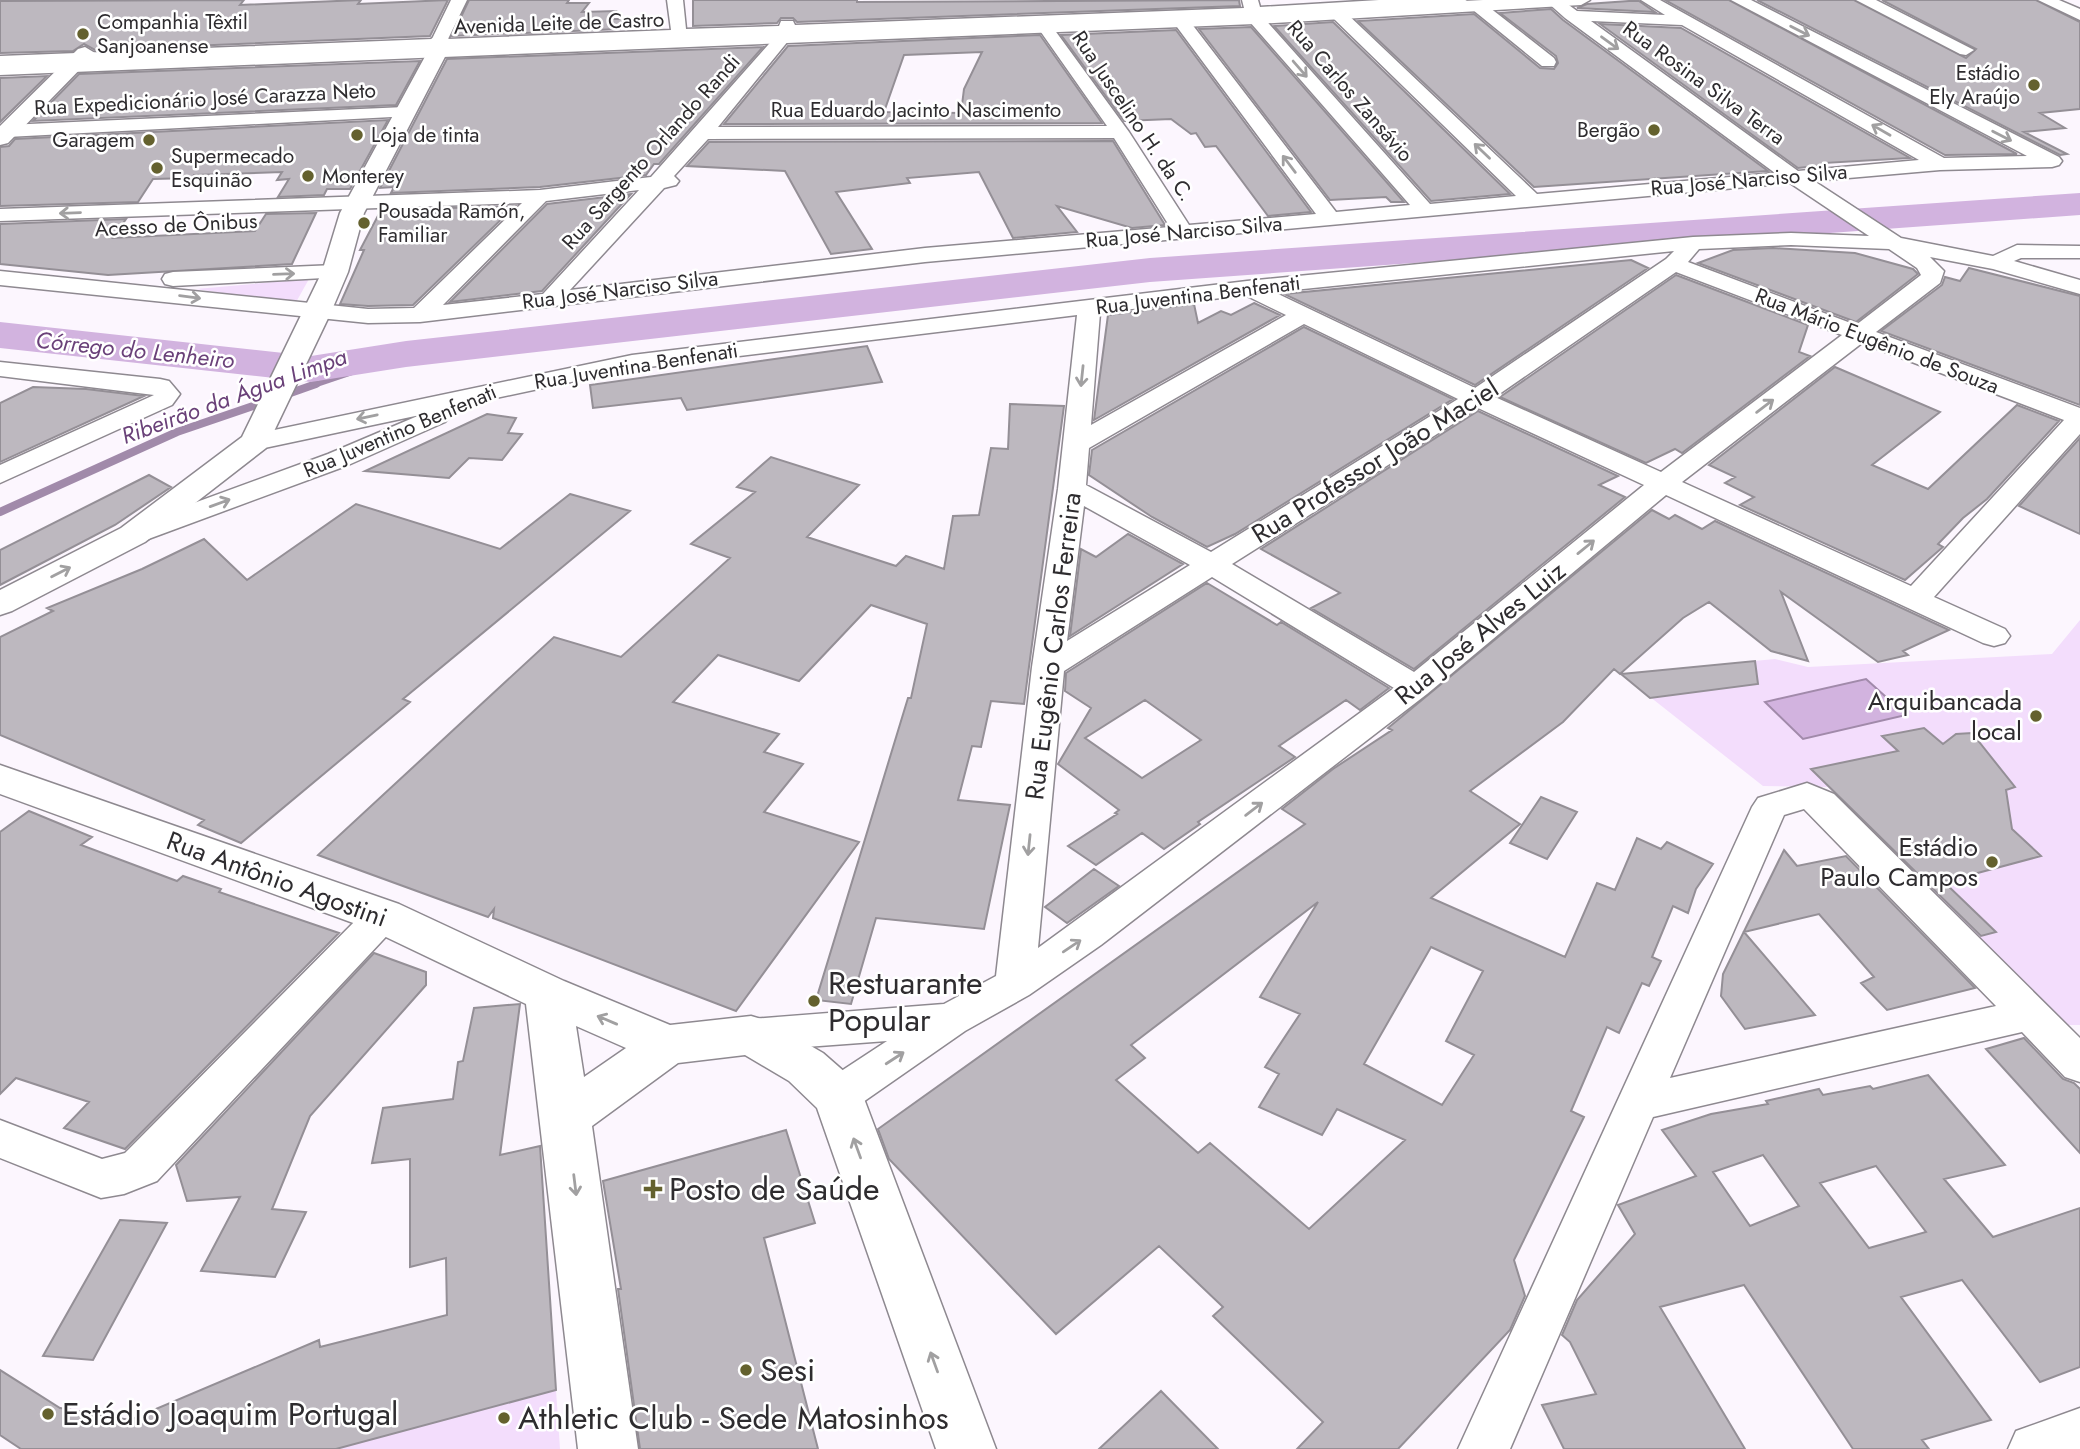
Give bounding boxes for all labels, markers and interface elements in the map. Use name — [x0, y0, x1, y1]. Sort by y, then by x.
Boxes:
street label: Avenida Leite de Castro — [453, 4, 665, 42]
place label: Companhia Têxtil Sanjoanense — [97, 7, 248, 61]
street label: Rua Carlos Zansávio — [1280, 14, 1420, 168]
street label: Rua Rosina Silva Terra — [1617, 14, 1791, 152]
street label: Rua Juscelino H. da C. — [1065, 25, 1201, 207]
one-way arrow — [1789, 25, 1810, 39]
marker: Companhia Têxtil Sanjoanense — [75, 26, 91, 42]
one-way arrow — [1600, 35, 1619, 50]
street label: Rua Sargento Orlando Randi — [555, 48, 747, 256]
place label: Estádio Ely Araújo — [1929, 58, 2020, 112]
one-way arrow — [1292, 60, 1308, 78]
street label: Rua Expedicionário José Carazza Neto — [33, 75, 377, 123]
marker: Estádio Ely Araújo — [2026, 77, 2042, 93]
street label: Rua Eduardo Jacinto Nascimento — [771, 95, 1061, 125]
place label: Bergão — [1577, 115, 1640, 145]
place label: Loja de tinta — [371, 120, 479, 150]
marker: Bergão — [1646, 122, 1662, 138]
one-way arrow — [1871, 123, 1891, 137]
place label: Garagem — [52, 125, 135, 155]
marker: Loja de tinta — [349, 127, 365, 143]
one-way arrow — [1991, 129, 2012, 143]
marker: Garagem — [141, 132, 157, 148]
place label: Supermecado Esquinão — [171, 141, 294, 195]
one-way arrow — [1473, 143, 1490, 160]
one-way arrow — [1281, 155, 1296, 174]
street label: Rua José Narciso Silva — [1649, 156, 1849, 204]
marker: Supermecado Esquinão — [149, 160, 165, 176]
place label: Monterey — [322, 161, 405, 191]
marker: Monterey — [300, 168, 316, 184]
place label: Pousada Ramón, Familiar — [378, 196, 526, 250]
one-way arrow — [59, 206, 82, 219]
street label: Acesso de Ônibus — [94, 206, 258, 244]
street label: Rua José Narciso Silva — [1084, 208, 1284, 256]
marker: Pousada Ramón, Familiar — [356, 215, 372, 231]
street label: Rua José Narciso Silva — [520, 263, 720, 317]
one-way arrow — [273, 267, 295, 280]
street label: Rua Juventina Benfenati — [1094, 268, 1302, 322]
street label: Rua Mário Eugênio de Souza — [1751, 281, 2003, 401]
one-way arrow — [178, 291, 201, 304]
water label: Córrego do Lenheiro — [34, 323, 237, 377]
street label: Rua Juventina Benfenati — [532, 335, 740, 397]
water label: Ribeirão da Água Limpa — [117, 339, 352, 453]
one-way arrow — [1075, 364, 1088, 387]
street label: Rua Professor João Maciel — [1244, 369, 1506, 553]
street label: Rua Juventino Benfenati — [299, 377, 501, 485]
one-way arrow — [1755, 399, 1773, 414]
one-way arrow — [356, 411, 379, 425]
street label: Rua Eugênio Carlos Ferreira — [1015, 490, 1091, 802]
one-way arrow — [209, 496, 231, 508]
one-way arrow — [1577, 539, 1595, 555]
street label: Rua José Alves Luiz — [1386, 552, 1574, 714]
one-way arrow — [50, 565, 71, 579]
place label: Arquibancada local — [1868, 682, 2022, 750]
marker: Arquibancada local — [2028, 708, 2044, 724]
one-way arrow — [1244, 802, 1262, 817]
street label: Rua Antônio Agostini — [161, 821, 393, 937]
place label: Estádio Paulo Campos — [1820, 828, 1978, 896]
one-way arrow — [1023, 833, 1036, 856]
marker: Estádio Paulo Campos — [1984, 854, 2000, 870]
one-way arrow — [1062, 939, 1081, 953]
place label: Restuarante Popular — [828, 960, 983, 1043]
marker: Restuarante Popular — [806, 993, 822, 1009]
one-way arrow — [597, 1013, 619, 1026]
one-way arrow — [885, 1051, 904, 1066]
one-way arrow — [849, 1137, 862, 1159]
place label: Posto de Saúde — [669, 1166, 879, 1212]
one-way arrow — [568, 1173, 581, 1196]
marker: Posto de Saúde — [643, 1179, 663, 1199]
place label: Sesi — [760, 1347, 815, 1393]
one-way arrow — [927, 1351, 939, 1373]
marker: Sesi — [738, 1362, 754, 1378]
place label: Estádio Joaquim Portugal — [62, 1391, 398, 1437]
place label: Athletic Club - Sede Matosinhos — [518, 1395, 949, 1441]
marker: Estádio Joaquim Portugal — [40, 1406, 56, 1422]
marker: Athletic Club - Sede Matosinhos — [496, 1410, 512, 1426]

